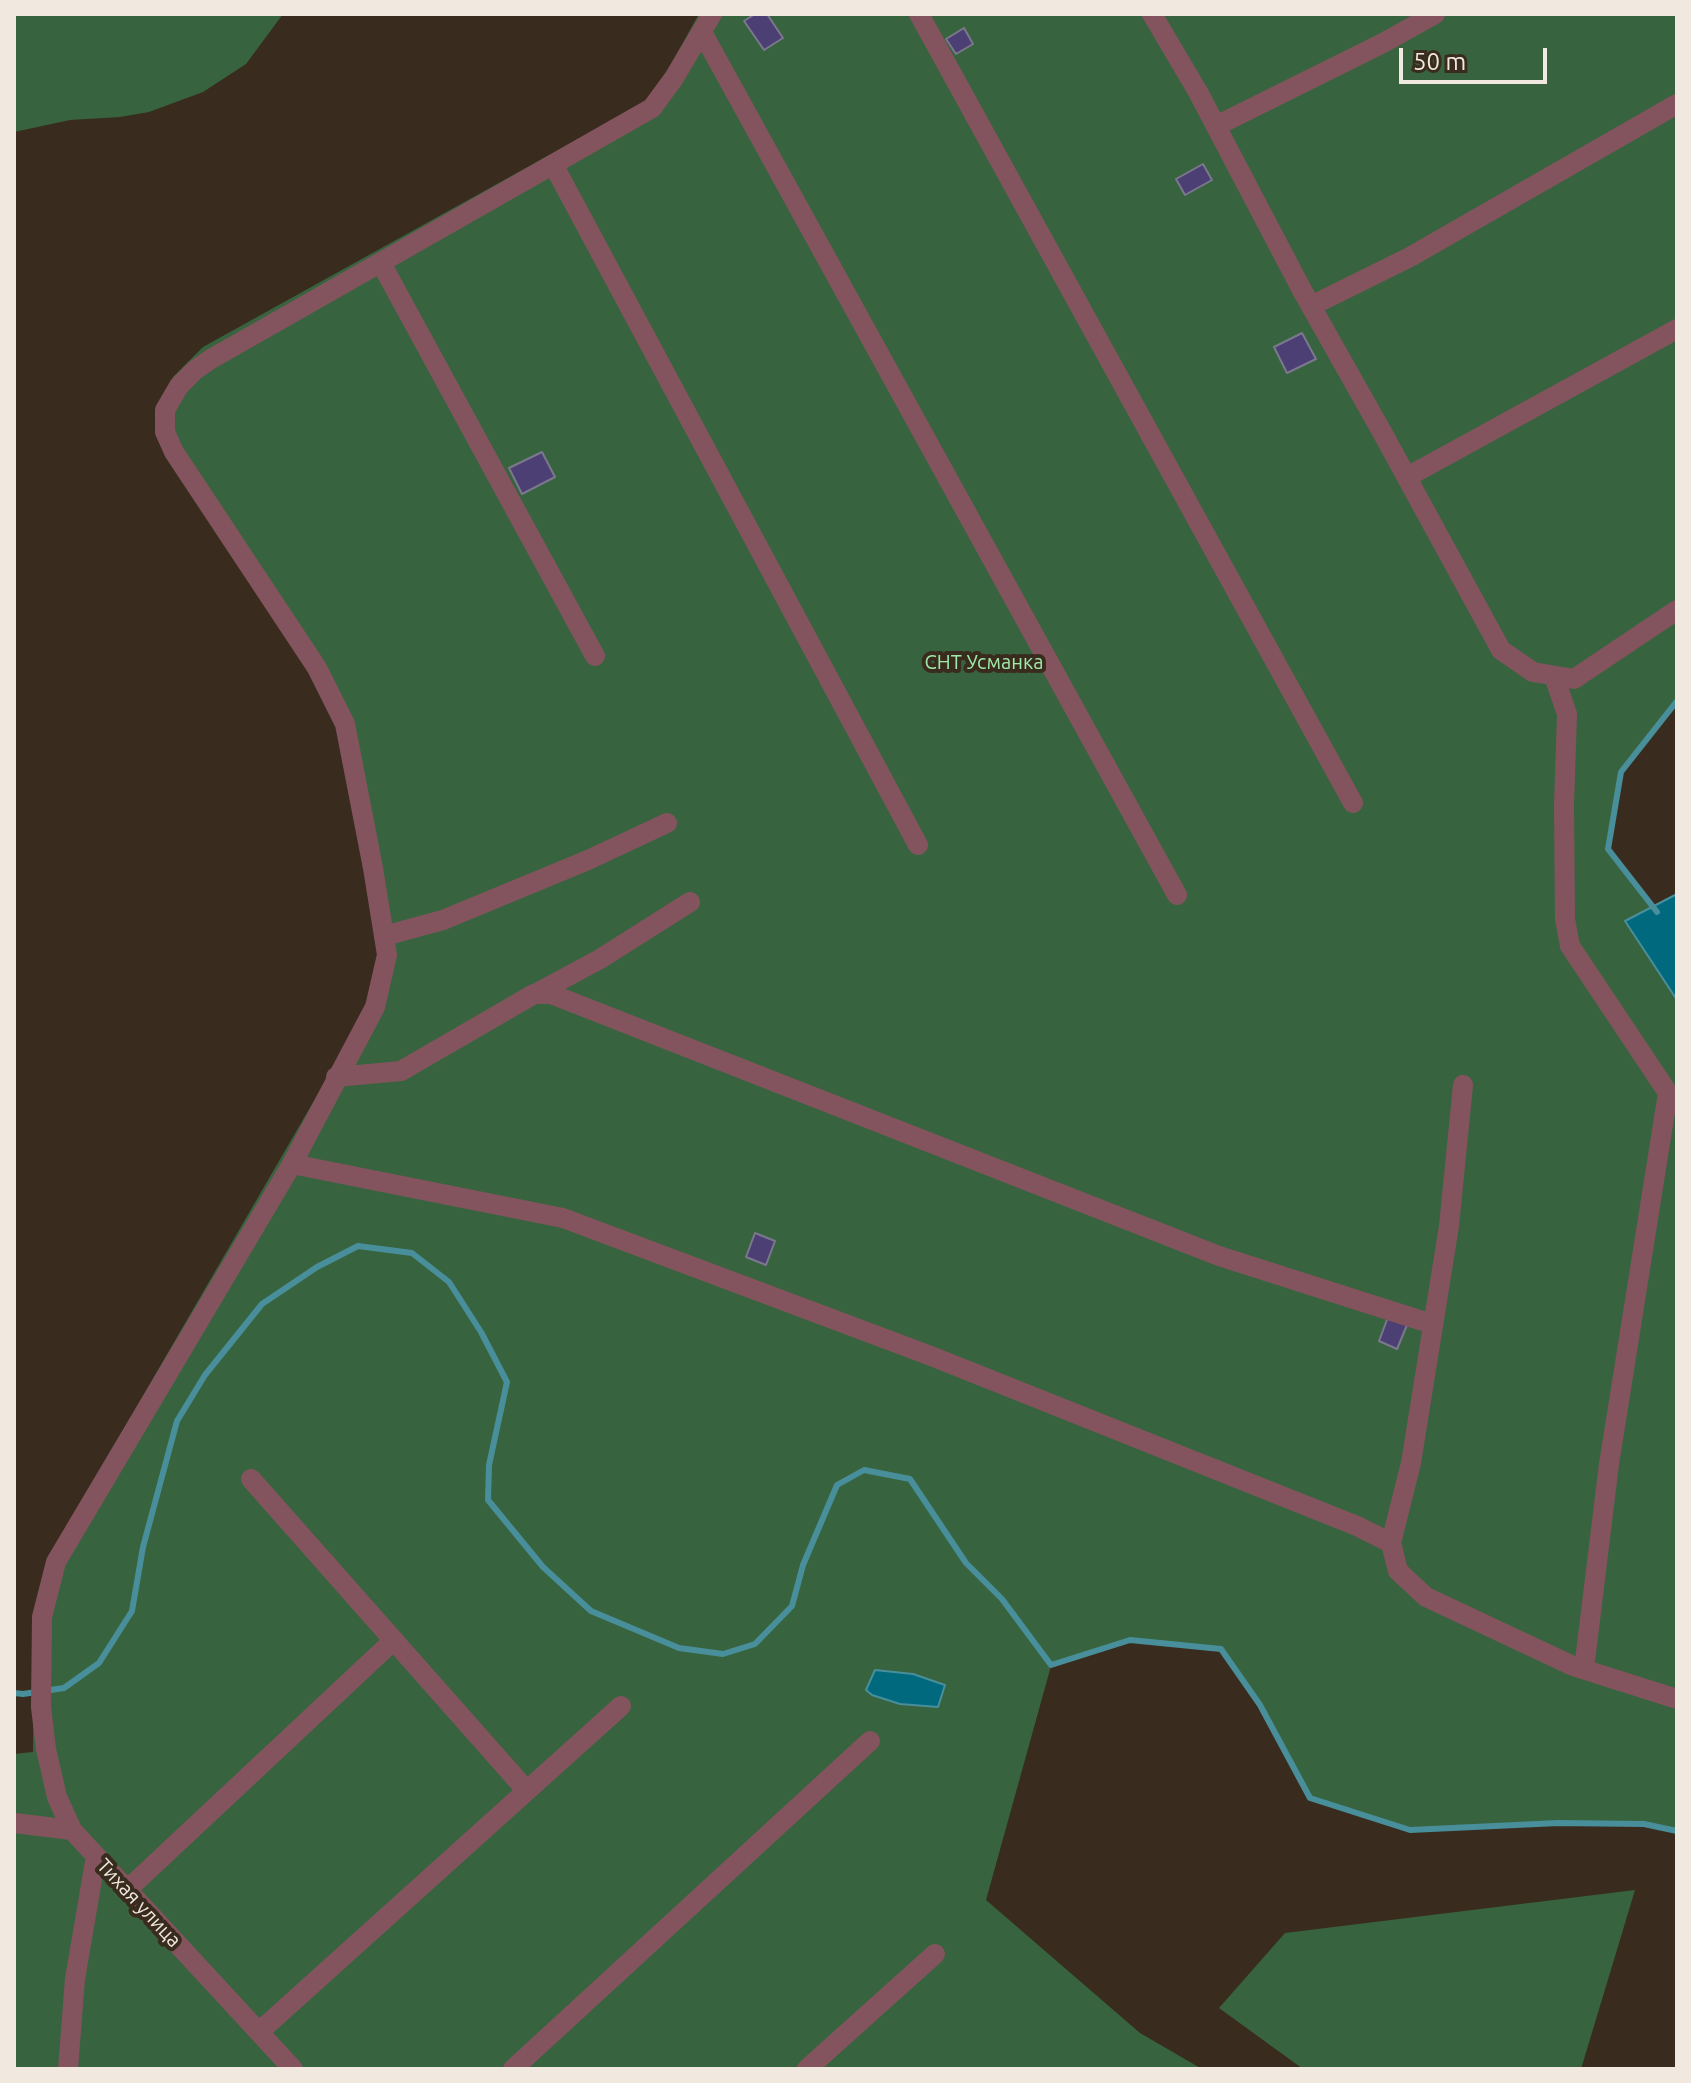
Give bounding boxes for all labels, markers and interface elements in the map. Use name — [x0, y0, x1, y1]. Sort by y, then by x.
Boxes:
scale bar — [1403, 32, 1551, 82]
text: 50 m — [1413, 48, 1466, 75]
park label: СНТ Усманка — [925, 650, 1043, 674]
street label: Тихая улица — [92, 1854, 186, 1952]

